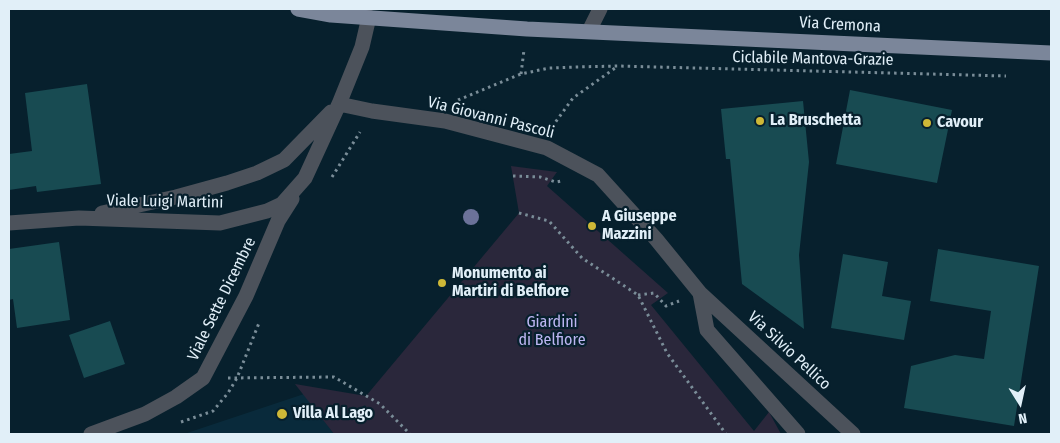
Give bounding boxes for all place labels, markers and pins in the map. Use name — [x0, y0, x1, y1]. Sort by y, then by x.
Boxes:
place label: La Bruschetta — [770, 111, 861, 131]
place label: Cavour — [937, 113, 983, 133]
marker: La Bruschetta — [754, 115, 766, 127]
marker: Cavour — [921, 117, 933, 129]
place label: A Giuseppe Mazzini — [602, 207, 677, 245]
marker: A Giuseppe Mazzini — [586, 220, 598, 232]
place label: Monumento ai Martiri di Belfiore — [452, 264, 569, 302]
marker: Monumento ai Martiri di Belfiore — [436, 277, 448, 289]
place label: Villa Al Lago — [293, 404, 373, 424]
marker: Villa Al Lago — [275, 407, 289, 421]

